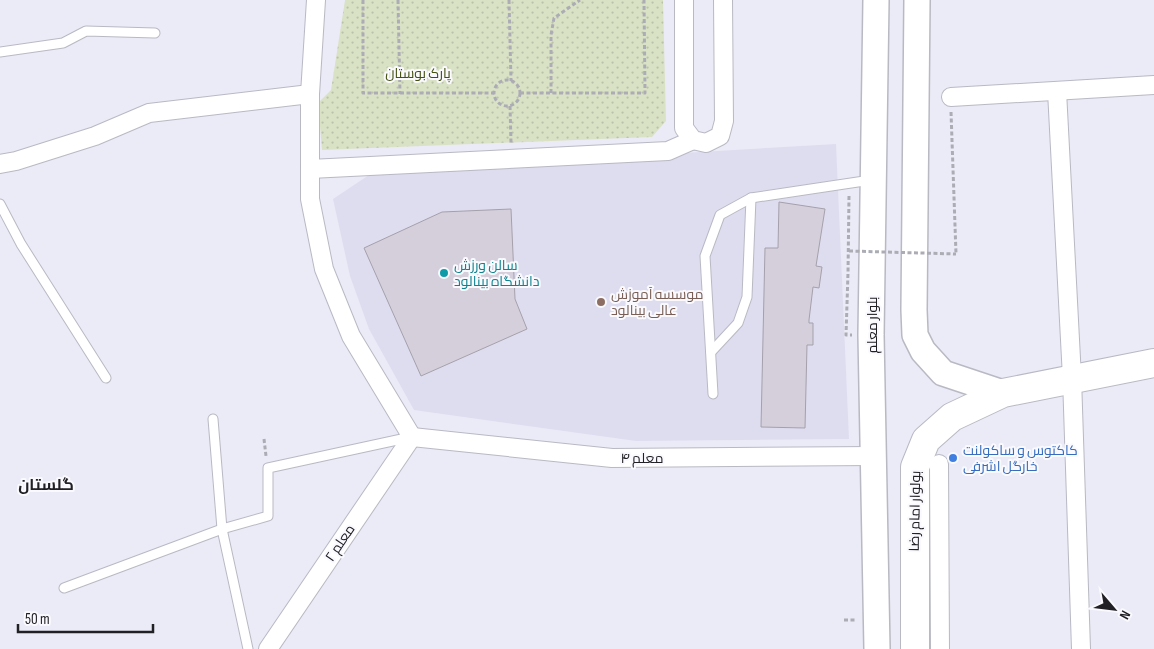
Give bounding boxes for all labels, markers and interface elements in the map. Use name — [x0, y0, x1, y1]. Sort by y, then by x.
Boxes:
park label: پارک بوستان — [385, 65, 451, 83]
place label: سالن ورزش دانشگاه بینالود — [454, 257, 540, 290]
marker: سالن ورزش دانشگاه بینالود — [438, 267, 450, 279]
place label: موسسه آموزش عالی بینالود — [611, 286, 704, 319]
marker: موسسه آموزش عالی بینالود — [595, 296, 607, 308]
street label: بلوار معلم — [864, 296, 882, 354]
place label: کاکتوس و ساکولنت خارگل اشرفی — [963, 442, 1078, 475]
street label: معلم ۴ — [621, 450, 663, 468]
marker: کاکتوس و ساکولنت خارگل اشرفی — [947, 452, 959, 464]
street label: بولوار امام رضا — [906, 471, 925, 551]
district label: گلستان — [18, 476, 74, 495]
street label: معلم ۲ — [321, 521, 359, 565]
north arrow — [1089, 584, 1139, 634]
scale bar — [18, 602, 152, 634]
text: N — [1116, 608, 1134, 622]
text: 50 m — [25, 610, 50, 629]

